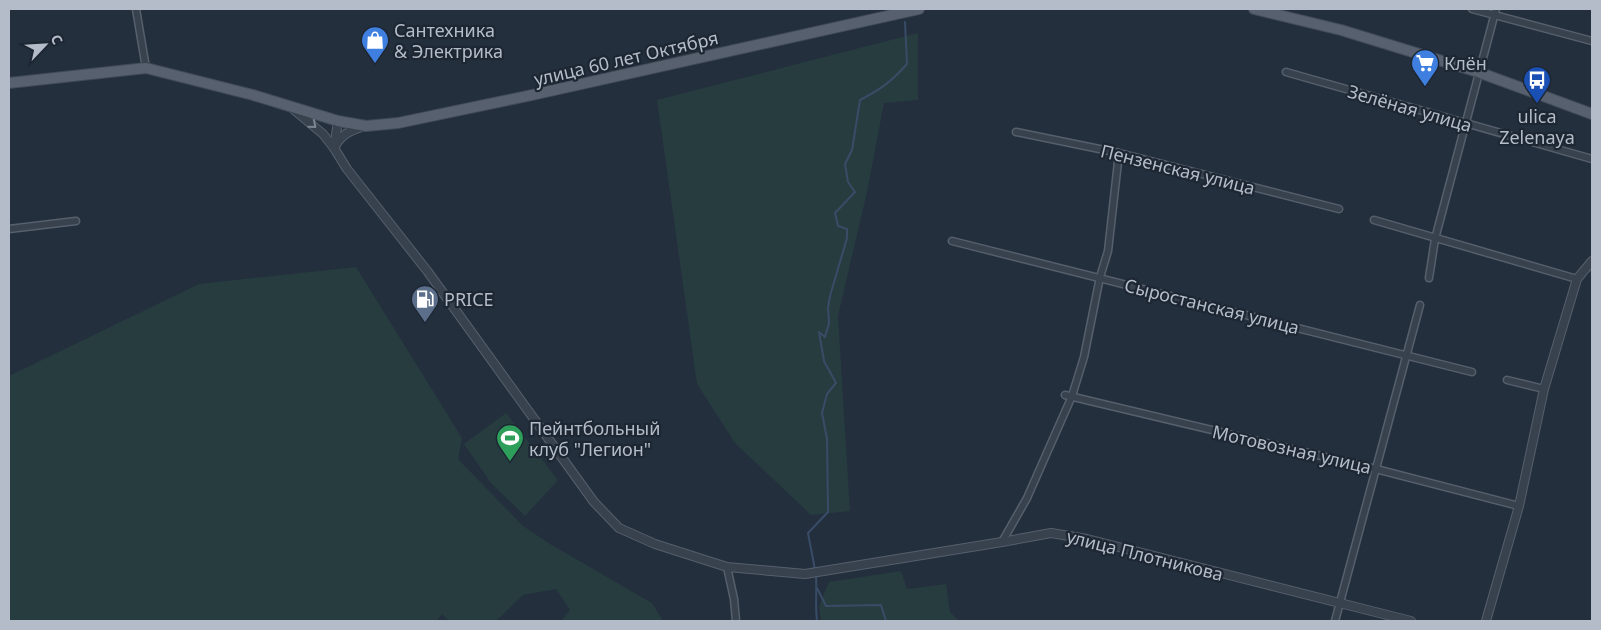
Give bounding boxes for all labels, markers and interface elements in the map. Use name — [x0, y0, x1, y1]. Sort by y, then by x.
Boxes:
place label: Сантехника & Электрика — [394, 18, 503, 63]
north arrow — [20, 20, 70, 70]
shop icon: Сантехника & Электрика — [360, 25, 390, 64]
street label: улица 60 лет Октября — [532, 25, 720, 91]
text: С — [47, 31, 68, 47]
supermarket icon: Клён — [1410, 48, 1440, 87]
place label: Клён — [1444, 51, 1487, 75]
bus stop icon: ulica Zelenaya — [1522, 65, 1552, 104]
street label: Зелёная улица — [1345, 79, 1475, 137]
place label: ulica Zelenaya — [1499, 104, 1575, 149]
one-way arrow — [308, 119, 317, 128]
street label: Пензенская улица — [1098, 138, 1258, 200]
street label: Сыростанская улица — [1122, 273, 1302, 339]
fuel station icon: PRICE — [410, 284, 440, 323]
place label: PRICE — [444, 287, 494, 311]
place label: Пейнтбольный клуб "Легион" — [529, 416, 660, 461]
street label: Мотовозная улица — [1210, 419, 1374, 479]
sports icon: Пейнтбольный клуб "Легион" — [495, 423, 525, 462]
street label: улица Плотникова — [1064, 524, 1226, 586]

